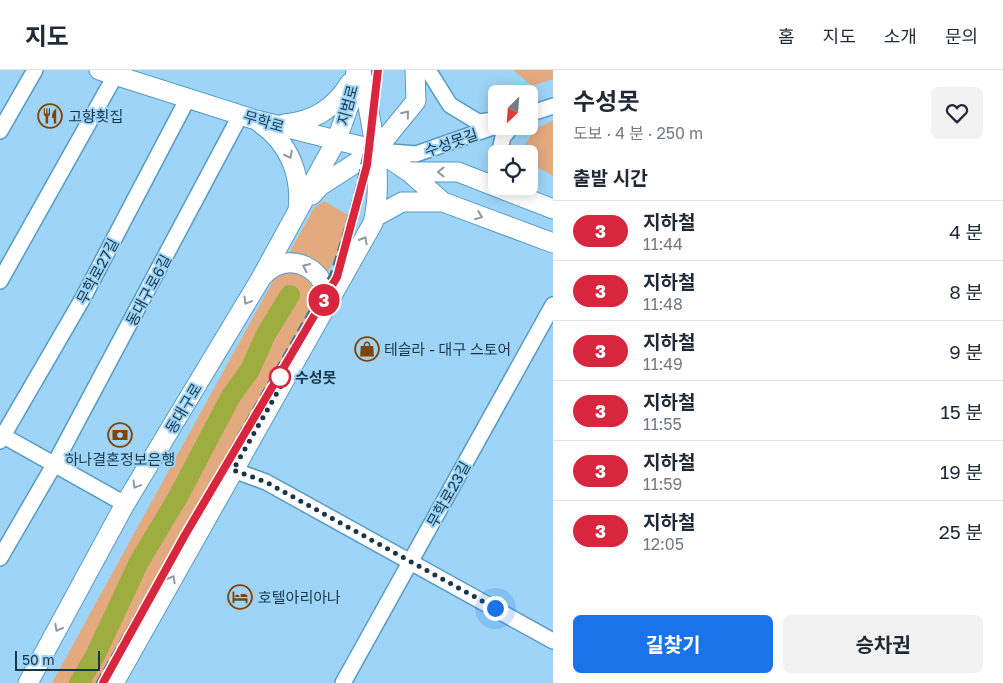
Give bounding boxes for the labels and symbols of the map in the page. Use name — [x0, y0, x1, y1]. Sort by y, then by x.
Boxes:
street label: 지범로 — [333, 83, 361, 127]
north arrow — [488, 85, 538, 135]
restaurant icon: 고향횟집 — [37, 103, 63, 129]
place label: 고향횟집 — [68, 107, 123, 125]
street label: 무학로 — [242, 107, 286, 135]
one-way arrow — [400, 110, 409, 119]
street label: 수성못길 — [422, 125, 480, 159]
one-way arrow — [282, 150, 292, 159]
one-way arrow — [437, 167, 444, 177]
one-way arrow — [474, 210, 483, 220]
street label: 무학로27길 — [72, 235, 122, 307]
one-way arrow — [358, 236, 368, 245]
street label: 동대구로6길 — [122, 251, 174, 329]
one-way arrow — [302, 262, 311, 273]
line badge: 3 — [308, 284, 340, 316]
one-way arrow — [244, 296, 254, 305]
shop icon: 테슬라 - 대구 스토어 — [354, 336, 380, 362]
place label: 테슬라 - 대구 스토어 — [384, 340, 511, 358]
marker: 수성못 — [269, 366, 291, 388]
place label: 수성못 — [295, 368, 337, 386]
street label: 동대구로 — [161, 380, 205, 436]
bank icon: 하나결혼정보은행 — [107, 422, 133, 448]
place label: 하나결혼정보은행 — [65, 450, 175, 468]
street label: 무학로23길 — [423, 458, 473, 530]
one-way arrow — [133, 480, 143, 489]
one-way arrow — [166, 576, 176, 585]
hotel icon: 호텔아리아나 — [227, 584, 253, 610]
place label: 호텔아리아나 — [258, 588, 341, 606]
your location — [483, 596, 508, 621]
one-way arrow — [54, 622, 64, 631]
scale bar — [15, 648, 100, 671]

